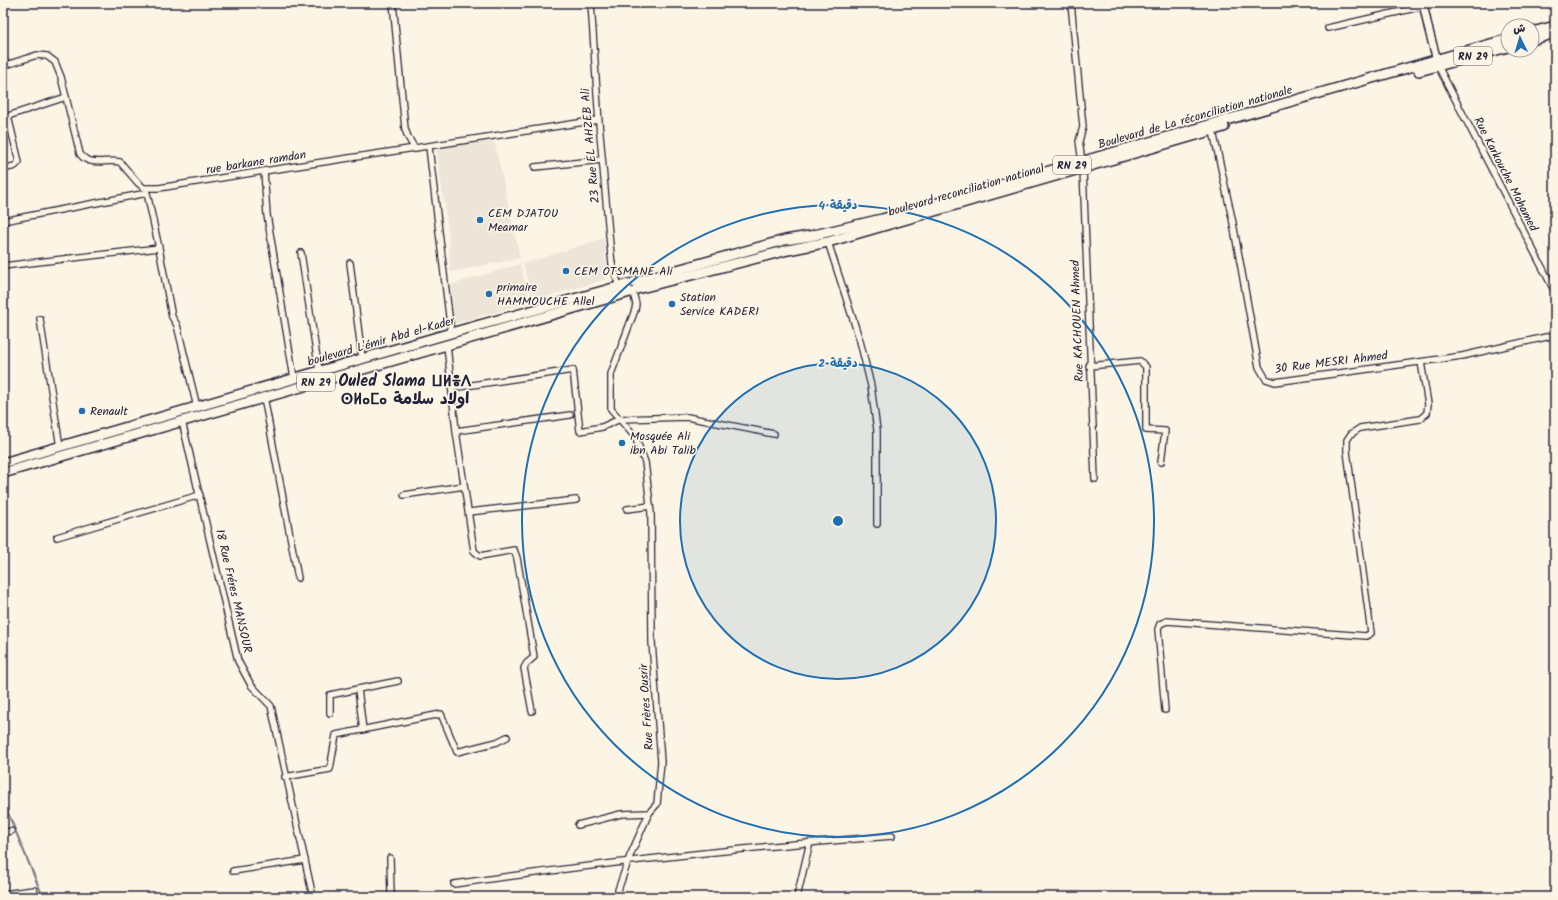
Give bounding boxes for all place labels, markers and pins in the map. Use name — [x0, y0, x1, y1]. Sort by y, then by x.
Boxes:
place label: CEM DJATOU Meamar — [488, 204, 558, 237]
marker: CEM DJATOU Meamar — [475, 215, 485, 225]
place label: CEM OTSMANE Ali — [574, 262, 674, 281]
marker: CEM OTSMANE Ali — [561, 266, 571, 276]
place label: primaire HAMMOUCHE Allel — [496, 278, 594, 311]
place label: Station Service KADERI — [680, 288, 759, 321]
marker: primaire HAMMOUCHE Allel — [484, 289, 494, 299]
marker: Station Service KADERI — [667, 299, 677, 309]
place label: Renault — [90, 402, 128, 421]
marker: Renault — [77, 406, 87, 416]
place label: Mosquée Ali ibn Abi Talib — [630, 427, 696, 460]
marker: Mosquée Ali ibn Abi Talib — [617, 438, 627, 448]
centre of rings — [831, 514, 845, 528]

